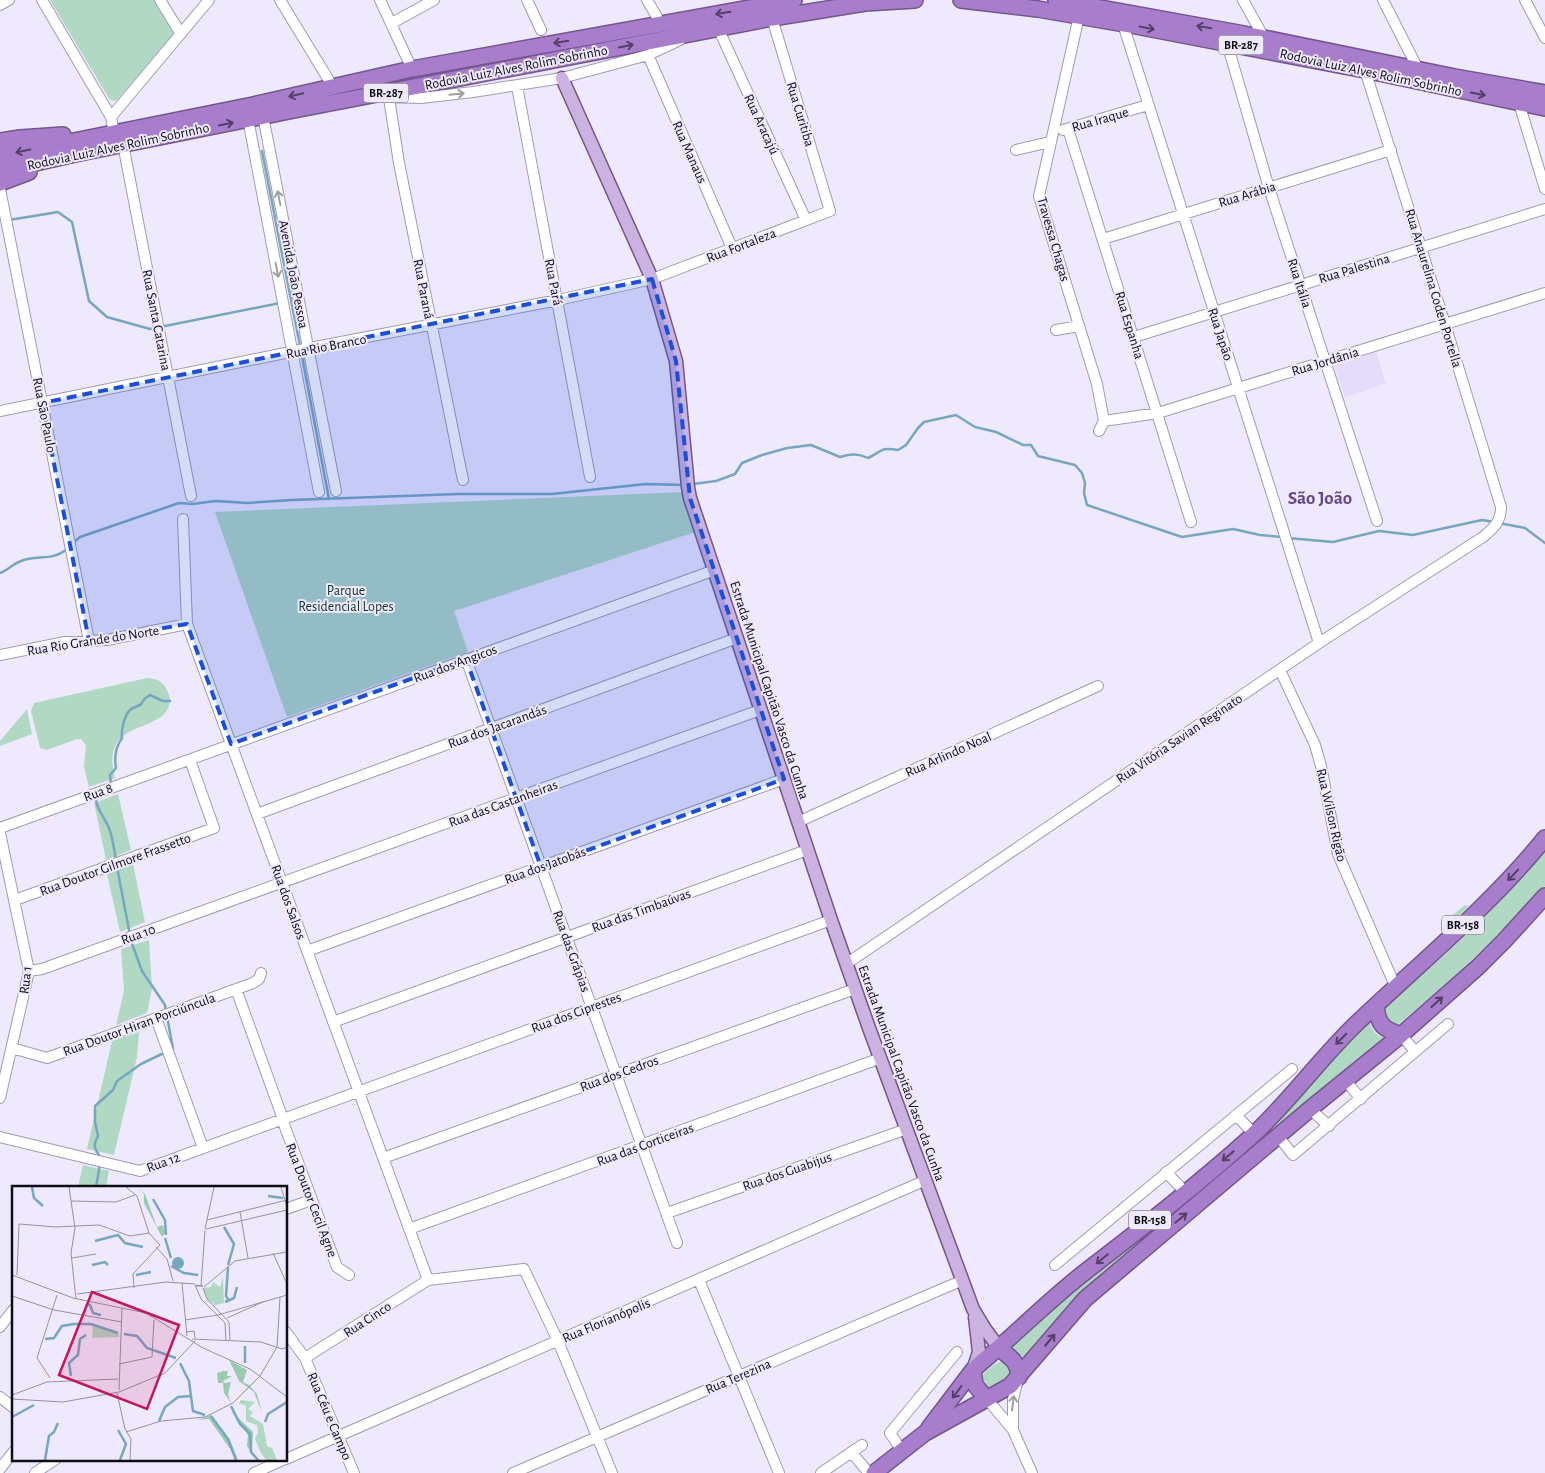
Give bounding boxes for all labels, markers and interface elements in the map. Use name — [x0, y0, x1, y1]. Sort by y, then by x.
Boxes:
one-way arrow — [716, 8, 732, 18]
one-way arrow — [1197, 21, 1213, 31]
one-way arrow — [1139, 24, 1155, 34]
road number: BR-287 — [1218, 36, 1264, 54]
one-way arrow — [553, 38, 569, 48]
one-way arrow — [617, 41, 633, 51]
street label: Rodovia Luiz Alves Rolim Sobrinho — [424, 43, 609, 93]
street label: Rodovia Luiz Alves Rolim Sobrinho — [1278, 47, 1463, 99]
street label: Rua Curitiba — [784, 80, 817, 149]
road number: BR-287 — [364, 84, 408, 102]
one-way arrow — [449, 89, 465, 99]
one-way arrow — [1470, 90, 1486, 99]
one-way arrow — [289, 91, 305, 100]
street label: Rua Aracajú — [741, 92, 781, 157]
street label: Rua Iraque — [1070, 105, 1130, 135]
one-way arrow — [217, 118, 233, 128]
street label: Rua Manaus — [669, 119, 709, 186]
street label: Rodovia Luiz Alves Rolim Sobrinho — [26, 121, 211, 173]
one-way arrow — [16, 147, 32, 156]
street label: Rua Arábia — [1217, 179, 1278, 210]
one-way arrow — [273, 190, 283, 206]
street label: Travessa Chagas — [1034, 195, 1072, 283]
street label: Rua Anaurelina Coden Portella — [1402, 207, 1464, 370]
street label: Avenida João Pessoa — [276, 219, 310, 330]
street label: Rua Fortaleza — [705, 226, 779, 266]
street label: Rua Palestina — [1317, 251, 1392, 286]
street label: Rua Itália — [1284, 257, 1314, 310]
street label: Rua Paraná — [410, 258, 436, 321]
street label: Rua Pará — [542, 258, 565, 307]
one-way arrow — [272, 262, 282, 278]
street label: Rua Santa Catarina — [139, 268, 173, 372]
street label: Rua Espanha — [1112, 290, 1146, 361]
street label: Rua Japão — [1205, 306, 1235, 362]
street label: Rua Rio Branco — [285, 332, 368, 362]
street label: Rua Jordânia — [1290, 345, 1361, 379]
street label: Rua São Paulo — [30, 376, 58, 454]
district label: São João — [1288, 489, 1352, 508]
street label: Estrada Municipal Capitão Vasco da Cunha — [727, 579, 811, 802]
park label: Parque Residencial Lopes — [298, 584, 394, 614]
street label: Rua Rio Grande do Norte — [26, 624, 160, 658]
street label: Rua dos Angicos — [412, 642, 499, 686]
street label: Rua Vitória Savian Reginato — [1114, 691, 1245, 786]
street label: Rua dos Jacarandás — [446, 703, 549, 751]
street label: Rua Arlindo Noal — [903, 730, 993, 780]
street label: Rua Wilson Rigão — [1313, 767, 1349, 863]
street label: Rua das Castanheiras — [447, 778, 560, 830]
street label: Rua 8 — [82, 781, 115, 805]
street label: Rua Doutor Gilmore Frassetto — [38, 831, 193, 899]
street label: Rua dos Jatobás — [503, 845, 588, 887]
street label: Rua dos Salsos — [268, 863, 308, 942]
one-way arrow — [1507, 868, 1519, 881]
street label: Rua das Timbaúvas — [590, 887, 693, 935]
street label: Rua das Grápias — [550, 909, 592, 994]
road number: BR-158 — [1442, 916, 1484, 934]
street label: Rua 10 — [119, 922, 157, 948]
street label: Estrada Municipal Capitão Vasco da Cunha — [855, 964, 947, 1184]
street label: Rua 1 — [17, 965, 35, 995]
street label: Rua dos Ciprestes — [529, 990, 623, 1036]
street label: Rua Doutor Hiran Porciúncula — [61, 991, 218, 1059]
one-way arrow — [1431, 997, 1444, 1008]
one-way arrow — [1335, 1033, 1347, 1045]
street label: Rua dos Cedros — [578, 1053, 660, 1095]
street label: Rua das Corticeiras — [595, 1121, 696, 1169]
street label: Rua Doutor Cecil Agne — [283, 1141, 339, 1259]
street label: Rua 12 — [145, 1150, 182, 1175]
street label: Rua dos Guabijus — [741, 1150, 834, 1194]
one-way arrow — [1222, 1151, 1235, 1162]
inset map — [12, 1186, 288, 1460]
road number: BR-158 — [1129, 1210, 1171, 1230]
one-way arrow — [1175, 1212, 1188, 1223]
one-way arrow — [1096, 1253, 1109, 1264]
street label: Rua Florianópolis — [560, 1296, 652, 1346]
street label: Rua Cinco — [341, 1299, 394, 1340]
one-way arrow — [1044, 1334, 1056, 1347]
street label: Rua Terezina — [704, 1357, 774, 1397]
street label: Rua Céu e Campo — [304, 1370, 354, 1462]
one-way arrow — [952, 1385, 962, 1399]
one-way arrow — [1008, 1396, 1018, 1412]

